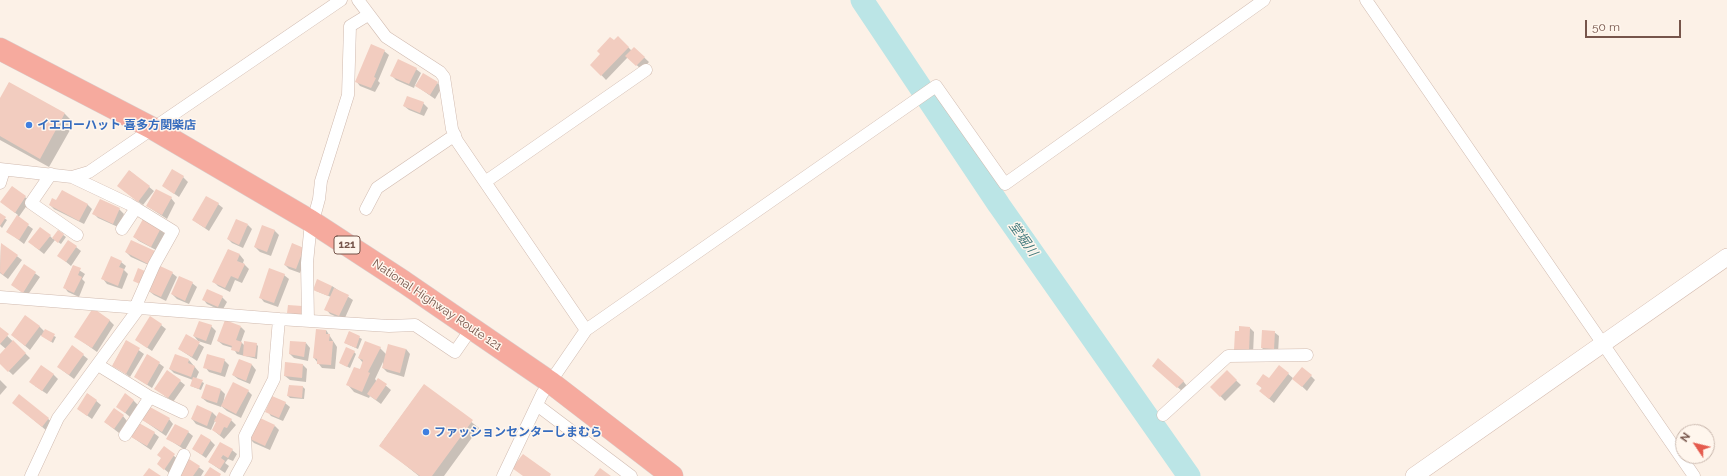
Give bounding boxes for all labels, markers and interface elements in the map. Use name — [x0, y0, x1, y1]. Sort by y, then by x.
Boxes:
scale bar — [1587, 12, 1683, 38]
text: 50 m — [1592, 20, 1620, 34]
place label: イエローハット 喜多方関柴店 — [37, 118, 196, 132]
marker: イエローハット 喜多方関柴店 — [24, 120, 34, 130]
water label: 堂堀川 — [1005, 219, 1041, 259]
road number: 121 — [334, 236, 360, 254]
street label: National Highway Route 121 — [370, 256, 504, 354]
north arrow — [1675, 424, 1715, 464]
place label: ファッションセンターしまむら — [434, 425, 602, 439]
marker: ファッションセンターしまむら — [421, 427, 431, 437]
text: N — [1678, 430, 1693, 445]

